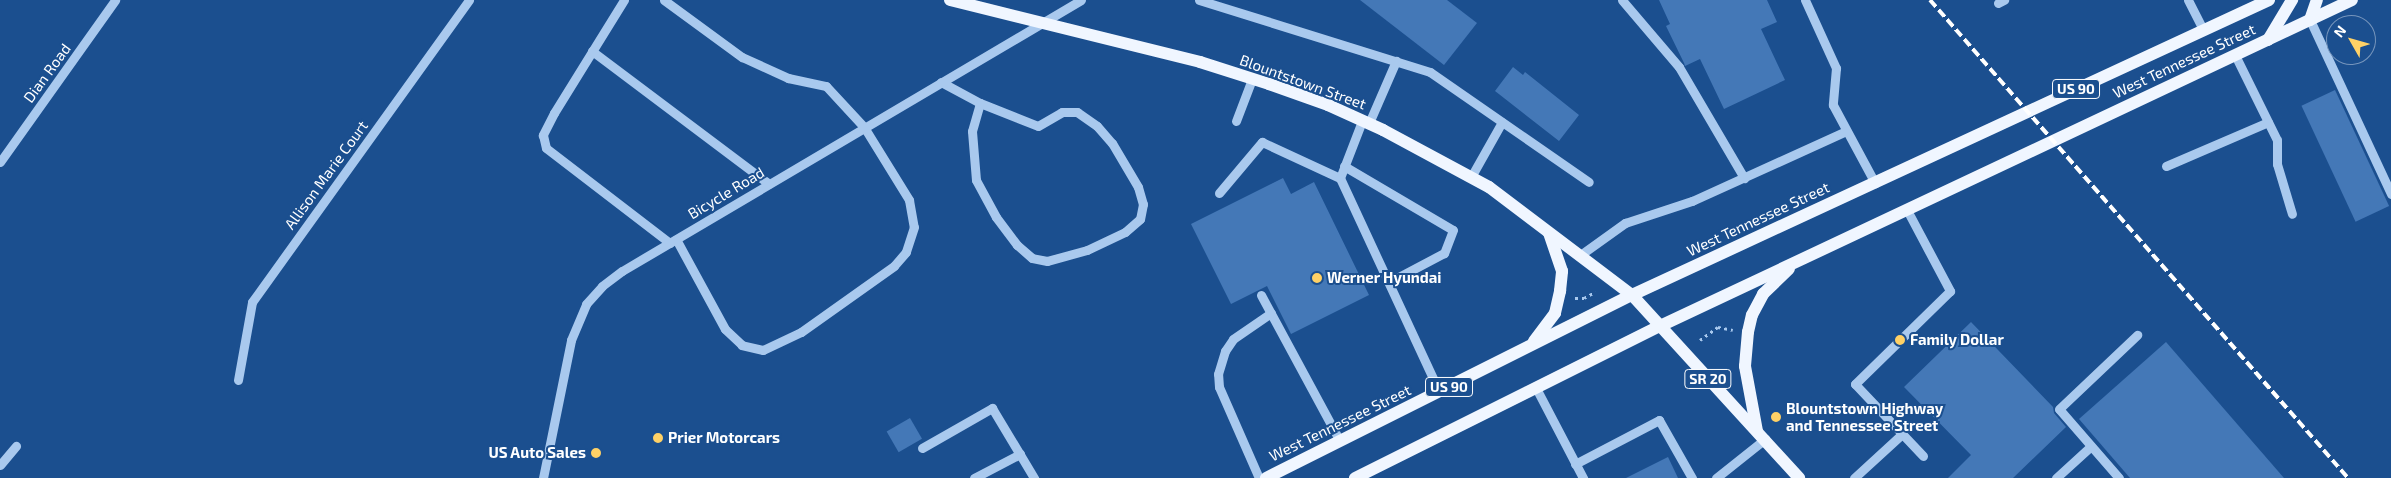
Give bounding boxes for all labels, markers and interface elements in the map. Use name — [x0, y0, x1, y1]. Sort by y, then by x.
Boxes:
north arrow — [2326, 15, 2376, 65]
street label: West Tennessee Street — [2110, 20, 2258, 102]
text: N — [2330, 22, 2349, 40]
street label: Dian Road — [20, 40, 74, 106]
street label: Blountstown Street — [1237, 51, 1369, 113]
road number: US 90 — [2051, 78, 2101, 100]
street label: Allison Marie Court — [281, 117, 371, 233]
street label: Bicycle Road — [685, 163, 767, 223]
street label: West Tennessee Street — [1684, 178, 1832, 260]
place label: Werner Hyundai — [1327, 269, 1442, 287]
marker: Werner Hyundai — [1311, 272, 1323, 284]
place label: Family Dollar — [1910, 331, 2004, 349]
marker: Family Dollar — [1894, 334, 1906, 346]
road number: SR 20 — [1684, 368, 1732, 390]
road number: US 90 — [1424, 376, 1474, 398]
street label: West Tennessee Street — [1266, 381, 1414, 465]
place label: Blountstown Highway and Tennessee Street — [1786, 399, 1943, 434]
marker: Blountstown Highway and Tennessee Street — [1770, 411, 1782, 423]
place label: Prier Motorcars — [668, 429, 780, 447]
marker: Prier Motorcars — [652, 432, 664, 444]
place label: US Auto Sales — [488, 444, 586, 462]
marker: US Auto Sales — [590, 447, 602, 459]

